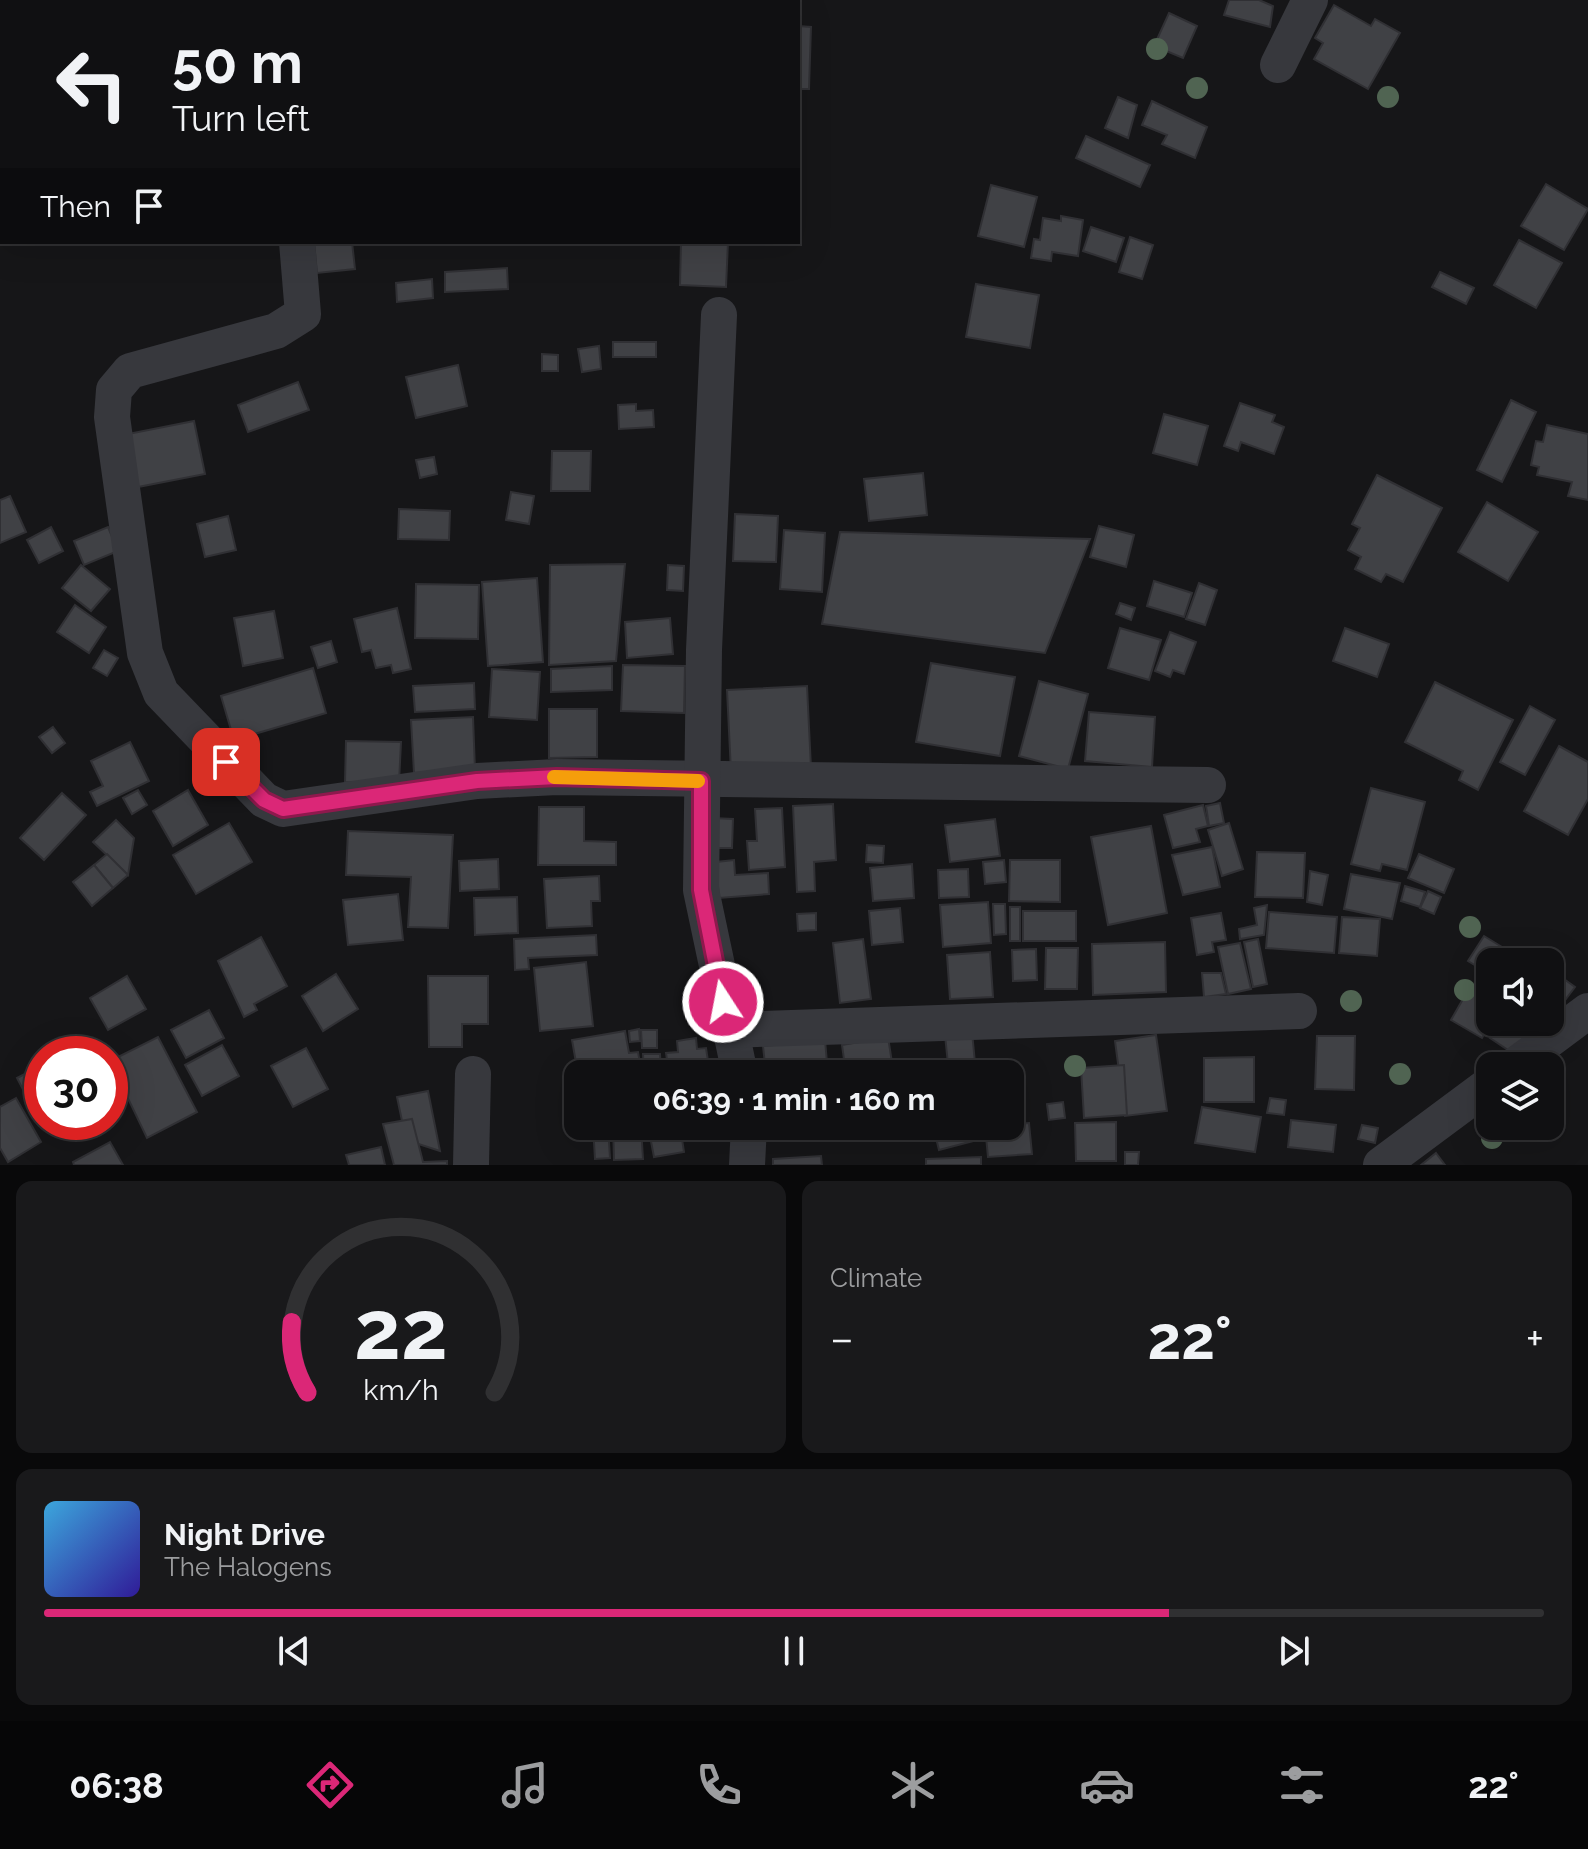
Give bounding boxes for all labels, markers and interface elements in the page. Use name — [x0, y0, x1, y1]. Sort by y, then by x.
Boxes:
text: 50 m — [172, 30, 303, 96]
icon: left — [40, 32, 144, 136]
text: Turn left — [172, 97, 310, 139]
icon: arrive — [127, 184, 171, 228]
text: Then — [40, 189, 111, 224]
pin — [192, 728, 260, 796]
icon: arrive — [204, 740, 248, 784]
map controls — [1476, 948, 1564, 1140]
button: sound — [1476, 948, 1564, 1036]
position arrow — [681, 960, 765, 1044]
speed limit sign: 30 — [24, 1036, 128, 1140]
button: layers — [1476, 1052, 1564, 1140]
text: 06:39 · 1 min · 160 m — [652, 1082, 936, 1117]
text: Climate — [830, 1263, 922, 1293]
text: 22 — [354, 1281, 448, 1378]
text: 22° — [1148, 1303, 1232, 1373]
text: − — [830, 1313, 854, 1364]
text: + — [1526, 1313, 1544, 1364]
text: km/h — [363, 1373, 439, 1407]
text: Night Drive — [164, 1517, 325, 1552]
text: The Halogens — [164, 1552, 332, 1582]
icon: previous — [272, 1629, 316, 1673]
icon: pause — [772, 1629, 816, 1673]
icon: next — [1272, 1629, 1316, 1673]
icon: directions — [302, 1757, 358, 1813]
icon: music — [497, 1757, 553, 1813]
icon: phone — [691, 1757, 747, 1813]
icon: climate — [885, 1757, 941, 1813]
icon: car — [1079, 1757, 1135, 1813]
icon: filters — [1274, 1757, 1330, 1813]
text: 06:38 — [69, 1764, 164, 1806]
text: 22° — [1468, 1764, 1519, 1806]

